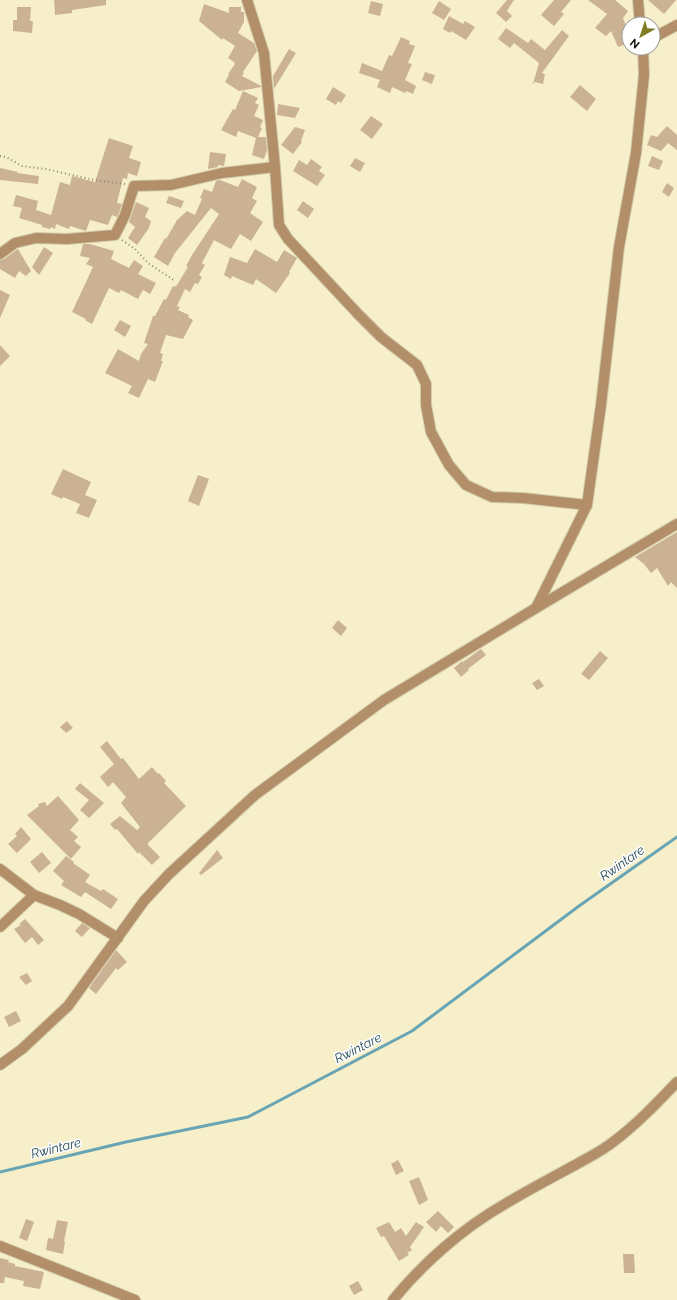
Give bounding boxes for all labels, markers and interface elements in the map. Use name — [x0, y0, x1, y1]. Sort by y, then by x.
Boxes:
north arrow — [621, 16, 661, 56]
text: N — [628, 36, 642, 51]
water label: Rwintare — [597, 842, 647, 884]
water label: Rwintare — [332, 1030, 384, 1066]
water label: Rwintare — [29, 1135, 83, 1161]

